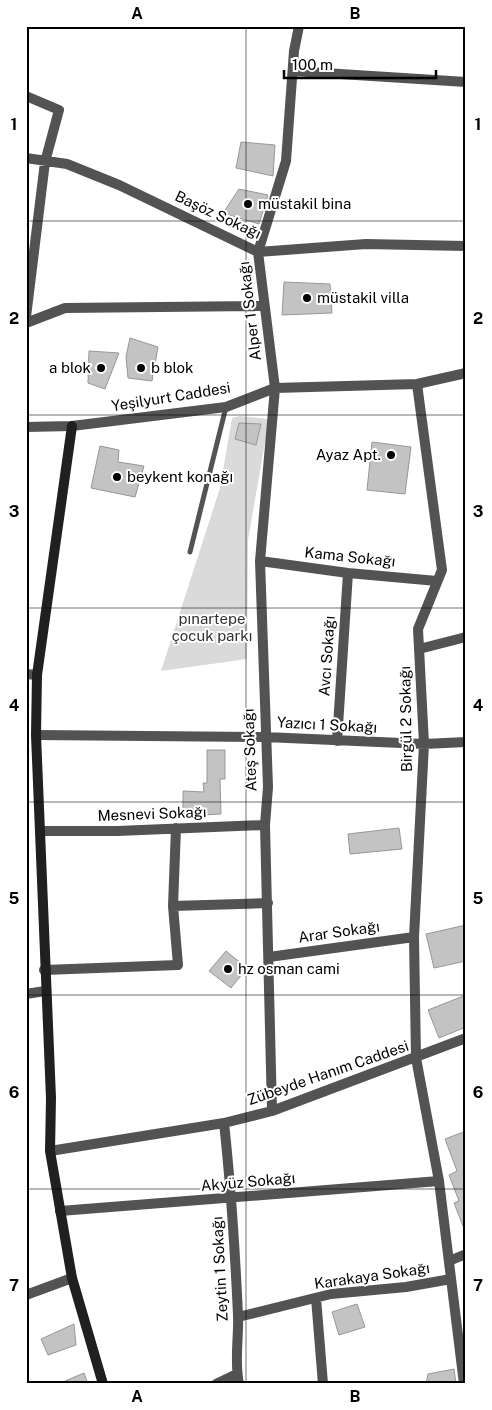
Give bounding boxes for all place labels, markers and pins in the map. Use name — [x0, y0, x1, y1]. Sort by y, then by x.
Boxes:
place label: müstakil bina — [258, 195, 351, 212]
marker: müstakil bina — [242, 198, 254, 210]
place label: müstakil villa — [317, 289, 409, 306]
marker: müstakil villa — [301, 292, 313, 304]
place label: a blok — [49, 359, 91, 376]
place label: b blok — [151, 359, 194, 376]
marker: a blok — [95, 362, 107, 374]
marker: b blok — [135, 362, 147, 374]
place label: Ayaz Apt. — [316, 446, 381, 463]
marker: Ayaz Apt. — [385, 449, 397, 461]
place label: beykent konağı — [127, 468, 233, 485]
marker: beykent konağı — [111, 471, 123, 483]
place label: hz osman cami — [238, 960, 340, 977]
marker: hz osman cami — [222, 963, 234, 975]

